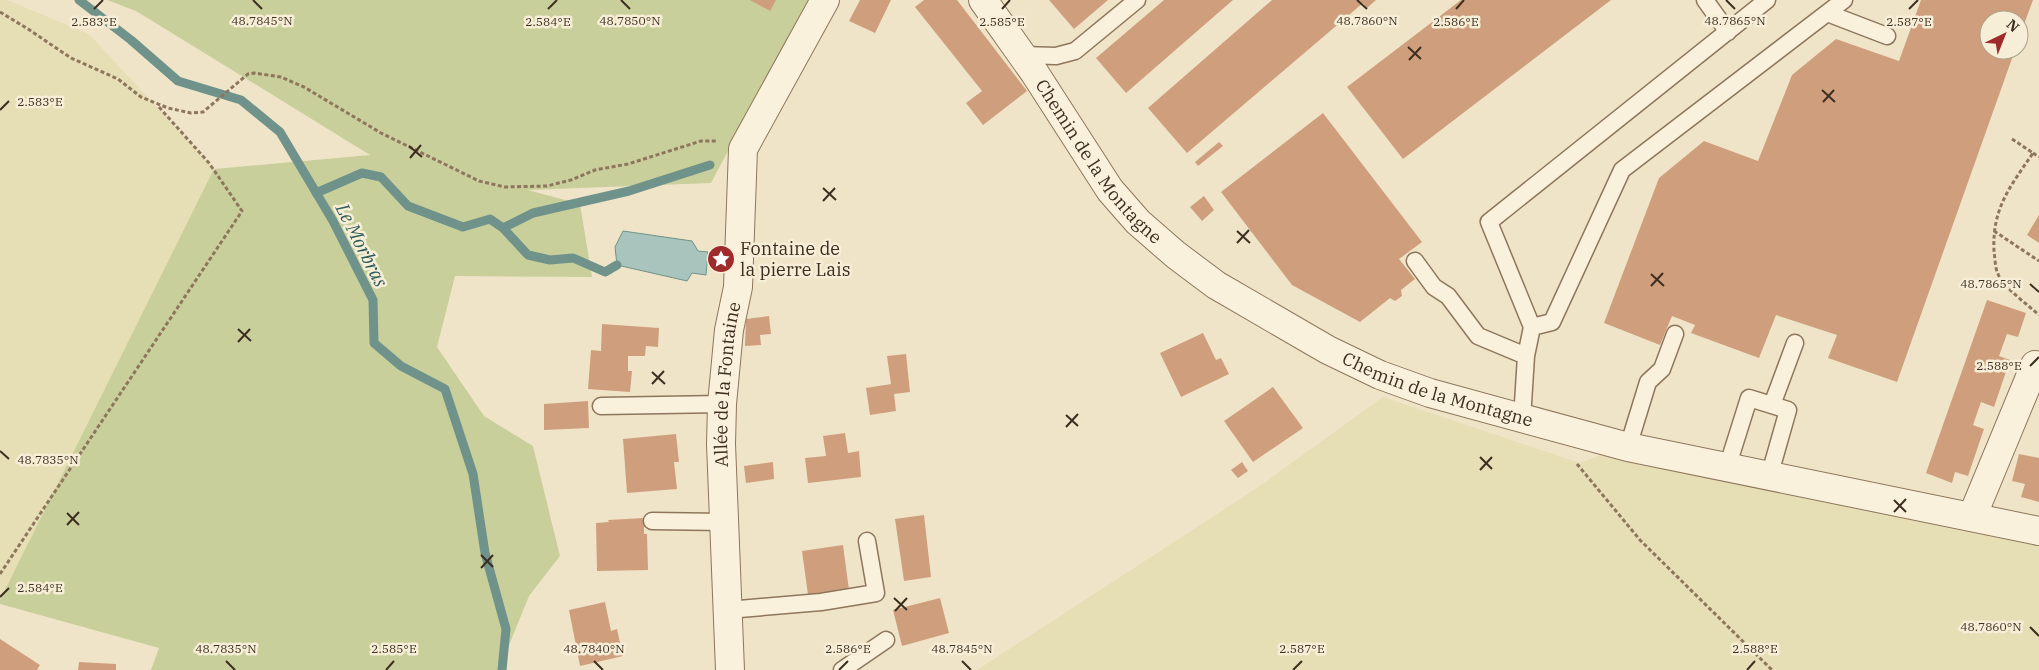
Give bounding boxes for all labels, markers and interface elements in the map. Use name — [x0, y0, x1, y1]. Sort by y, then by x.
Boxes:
north arrow — [1979, 10, 2029, 60]
text: 48.7845°N — [231, 13, 293, 28]
text: 48.7850°N — [599, 13, 661, 28]
text: 48.7860°N — [1336, 13, 1398, 28]
text: 48.7865°N — [1704, 13, 1766, 28]
text: 2.583°E — [71, 14, 117, 29]
text: 2.584°E — [525, 14, 571, 29]
text: 2.585°E — [979, 14, 1025, 29]
text: 2.586°E — [1433, 14, 1479, 29]
text: 2.587°E — [1886, 14, 1932, 29]
text: N — [2003, 15, 2023, 36]
street label: Chemin de la Montagne — [1031, 75, 1167, 249]
text: 2.583°E — [17, 94, 63, 109]
water label: Le Morbras — [330, 198, 393, 291]
place label: Fontaine de la pierre Lais — [740, 237, 851, 281]
place icon: Fontaine de la pierre Lais — [706, 244, 736, 274]
text: 48.7865°N — [1960, 276, 2022, 291]
street label: Allée de la Fontaine — [709, 300, 746, 468]
street label: Chemin de la Montagne — [1339, 347, 1536, 432]
text: 2.588°E — [1976, 358, 2022, 373]
text: 48.7835°N — [17, 452, 79, 467]
text: 2.584°E — [17, 580, 63, 595]
text: 48.7860°N — [1960, 619, 2022, 634]
text: 48.7835°N — [195, 641, 257, 656]
text: 2.585°E — [371, 641, 417, 656]
text: 48.7840°N — [563, 641, 625, 656]
text: 2.586°E — [825, 641, 871, 656]
text: 48.7845°N — [931, 641, 993, 656]
text: 2.587°E — [1279, 641, 1325, 656]
text: 2.588°E — [1732, 641, 1778, 656]

